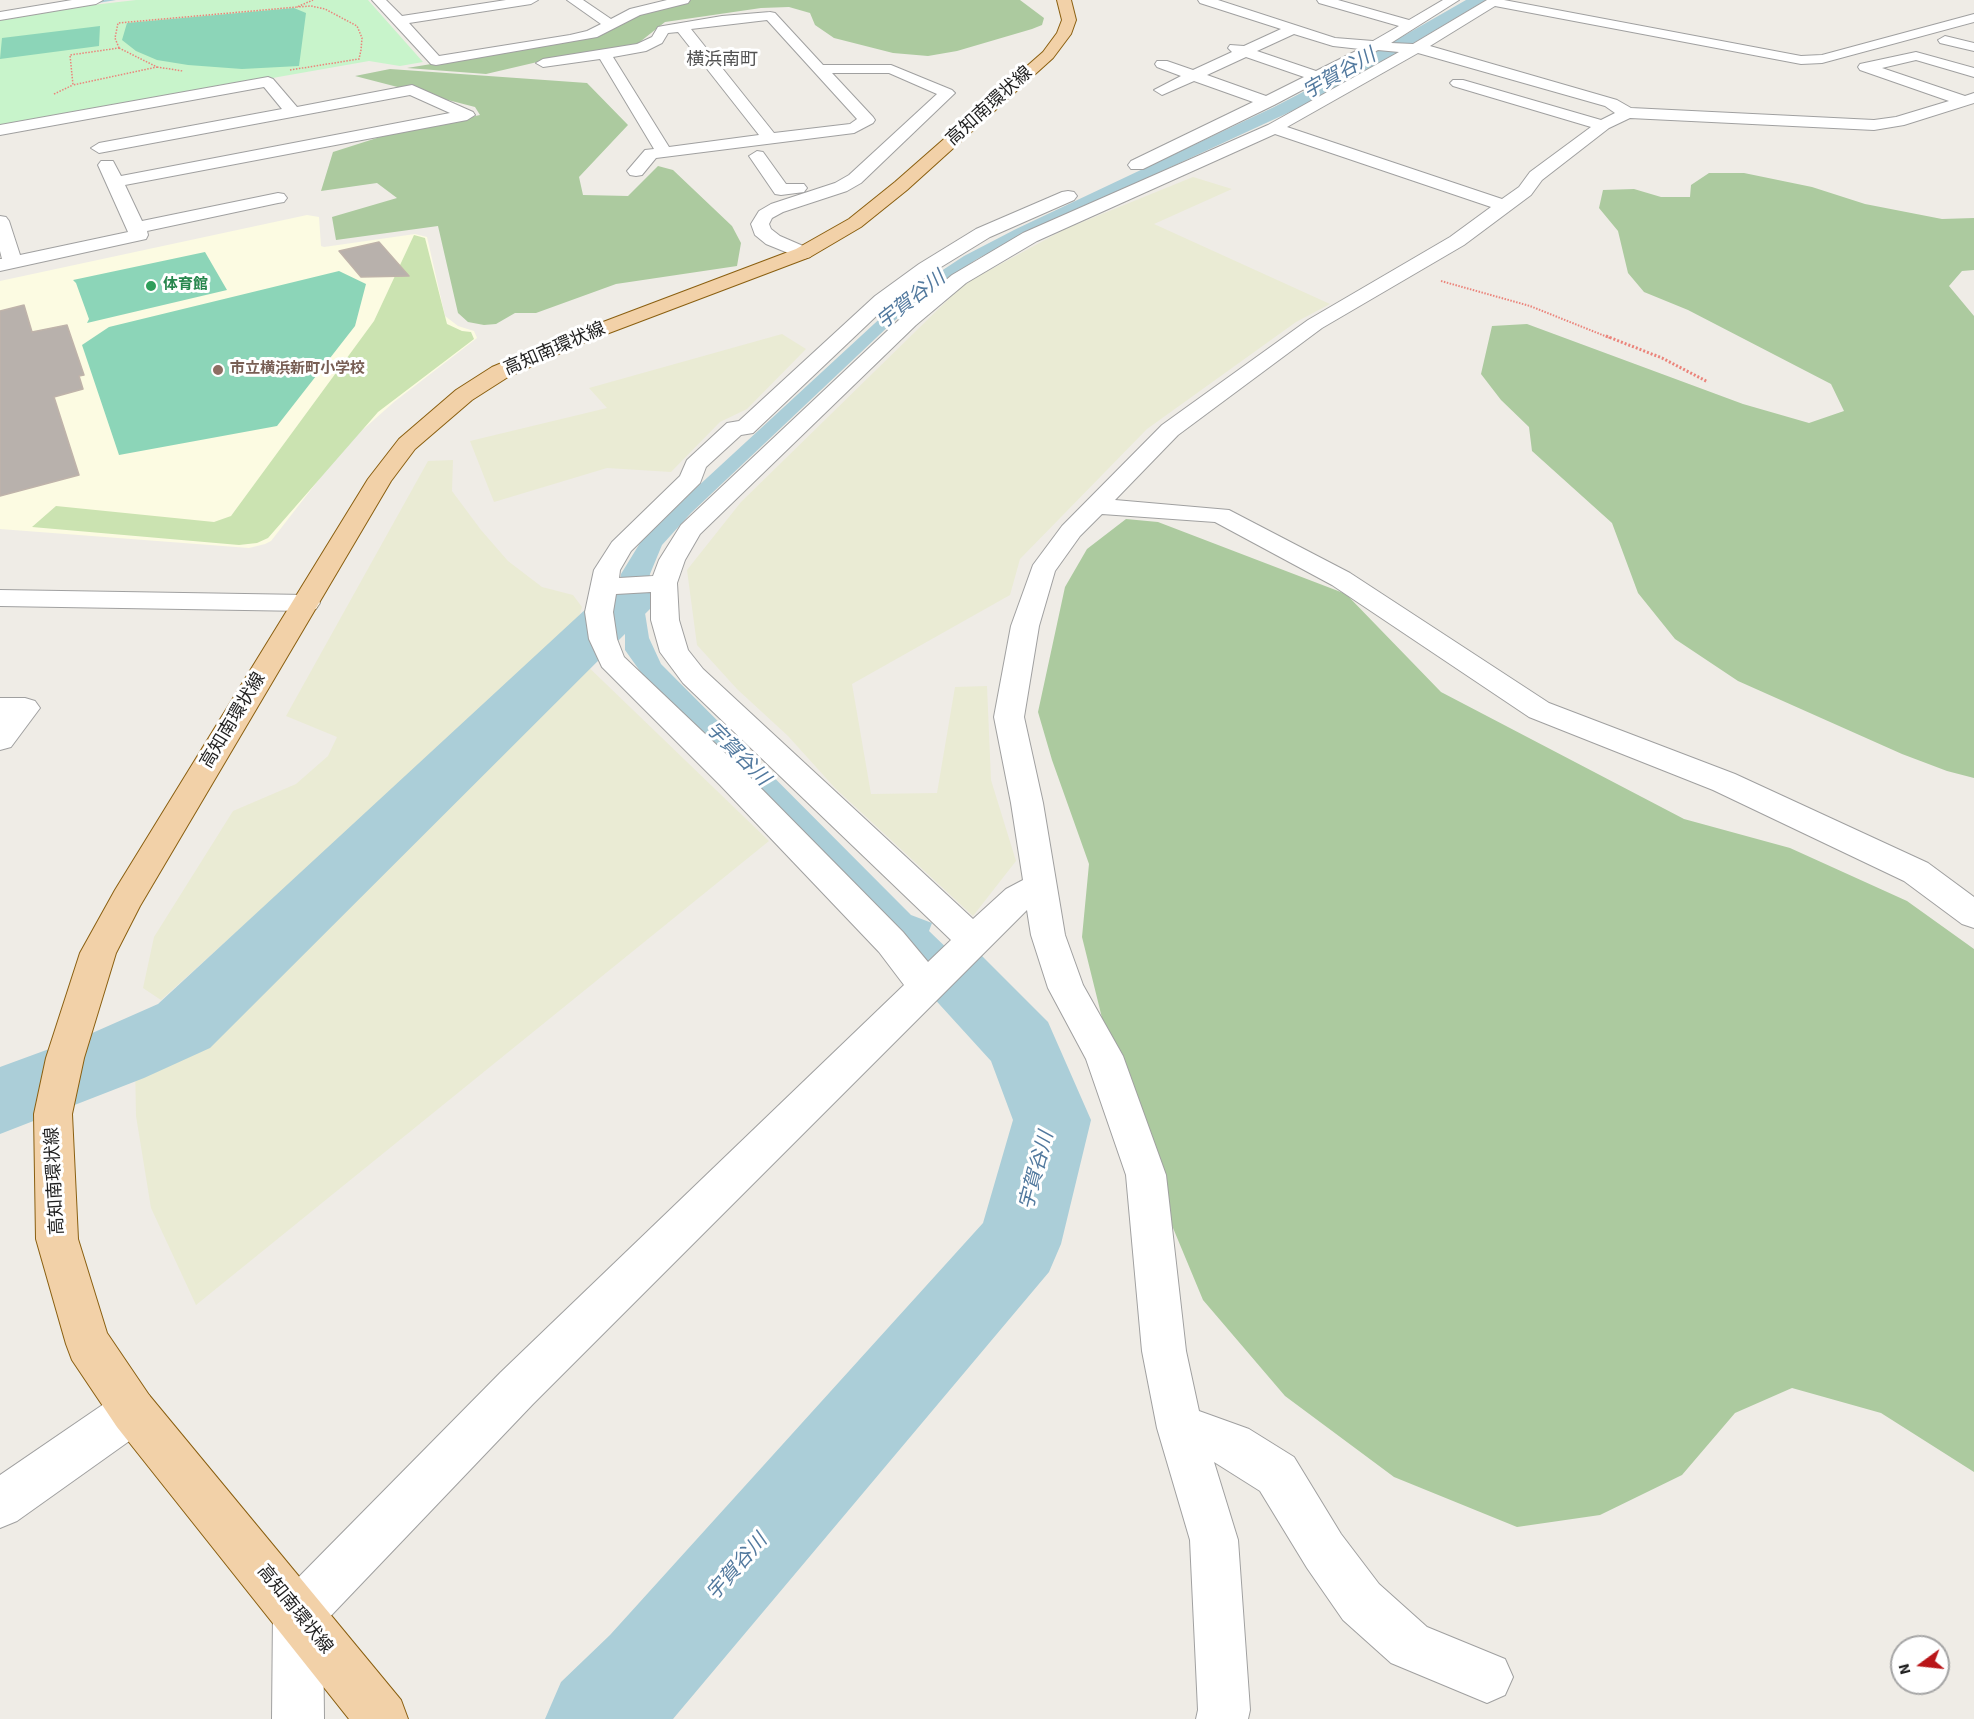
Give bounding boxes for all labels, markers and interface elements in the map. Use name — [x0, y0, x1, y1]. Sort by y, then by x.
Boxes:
water label: 宇賀谷川 — [1299, 45, 1381, 105]
district label: 横浜南町 — [686, 50, 758, 72]
street label: 高知南環状線 — [943, 63, 1037, 151]
water label: 宇賀谷川 — [873, 267, 951, 335]
place label: 体育館 — [163, 277, 208, 295]
marker: 体育館 — [144, 279, 158, 293]
street label: 高知南環状線 — [501, 319, 609, 381]
place label: 市立横浜新町小学校 — [230, 361, 365, 379]
marker: 市立横浜新町小学校 — [211, 363, 225, 377]
street label: 高知南環状線 — [197, 669, 271, 773]
water label: 宇賀谷川 — [700, 718, 774, 792]
street label: 高知南環状線 — [42, 1127, 70, 1235]
water label: 宇賀谷川 — [1016, 1129, 1060, 1213]
water label: 宇賀谷川 — [703, 1530, 773, 1606]
street label: 高知南環状線 — [252, 1561, 336, 1659]
north arrow — [1890, 1635, 1950, 1695]
text: N — [1893, 1661, 1917, 1677]

